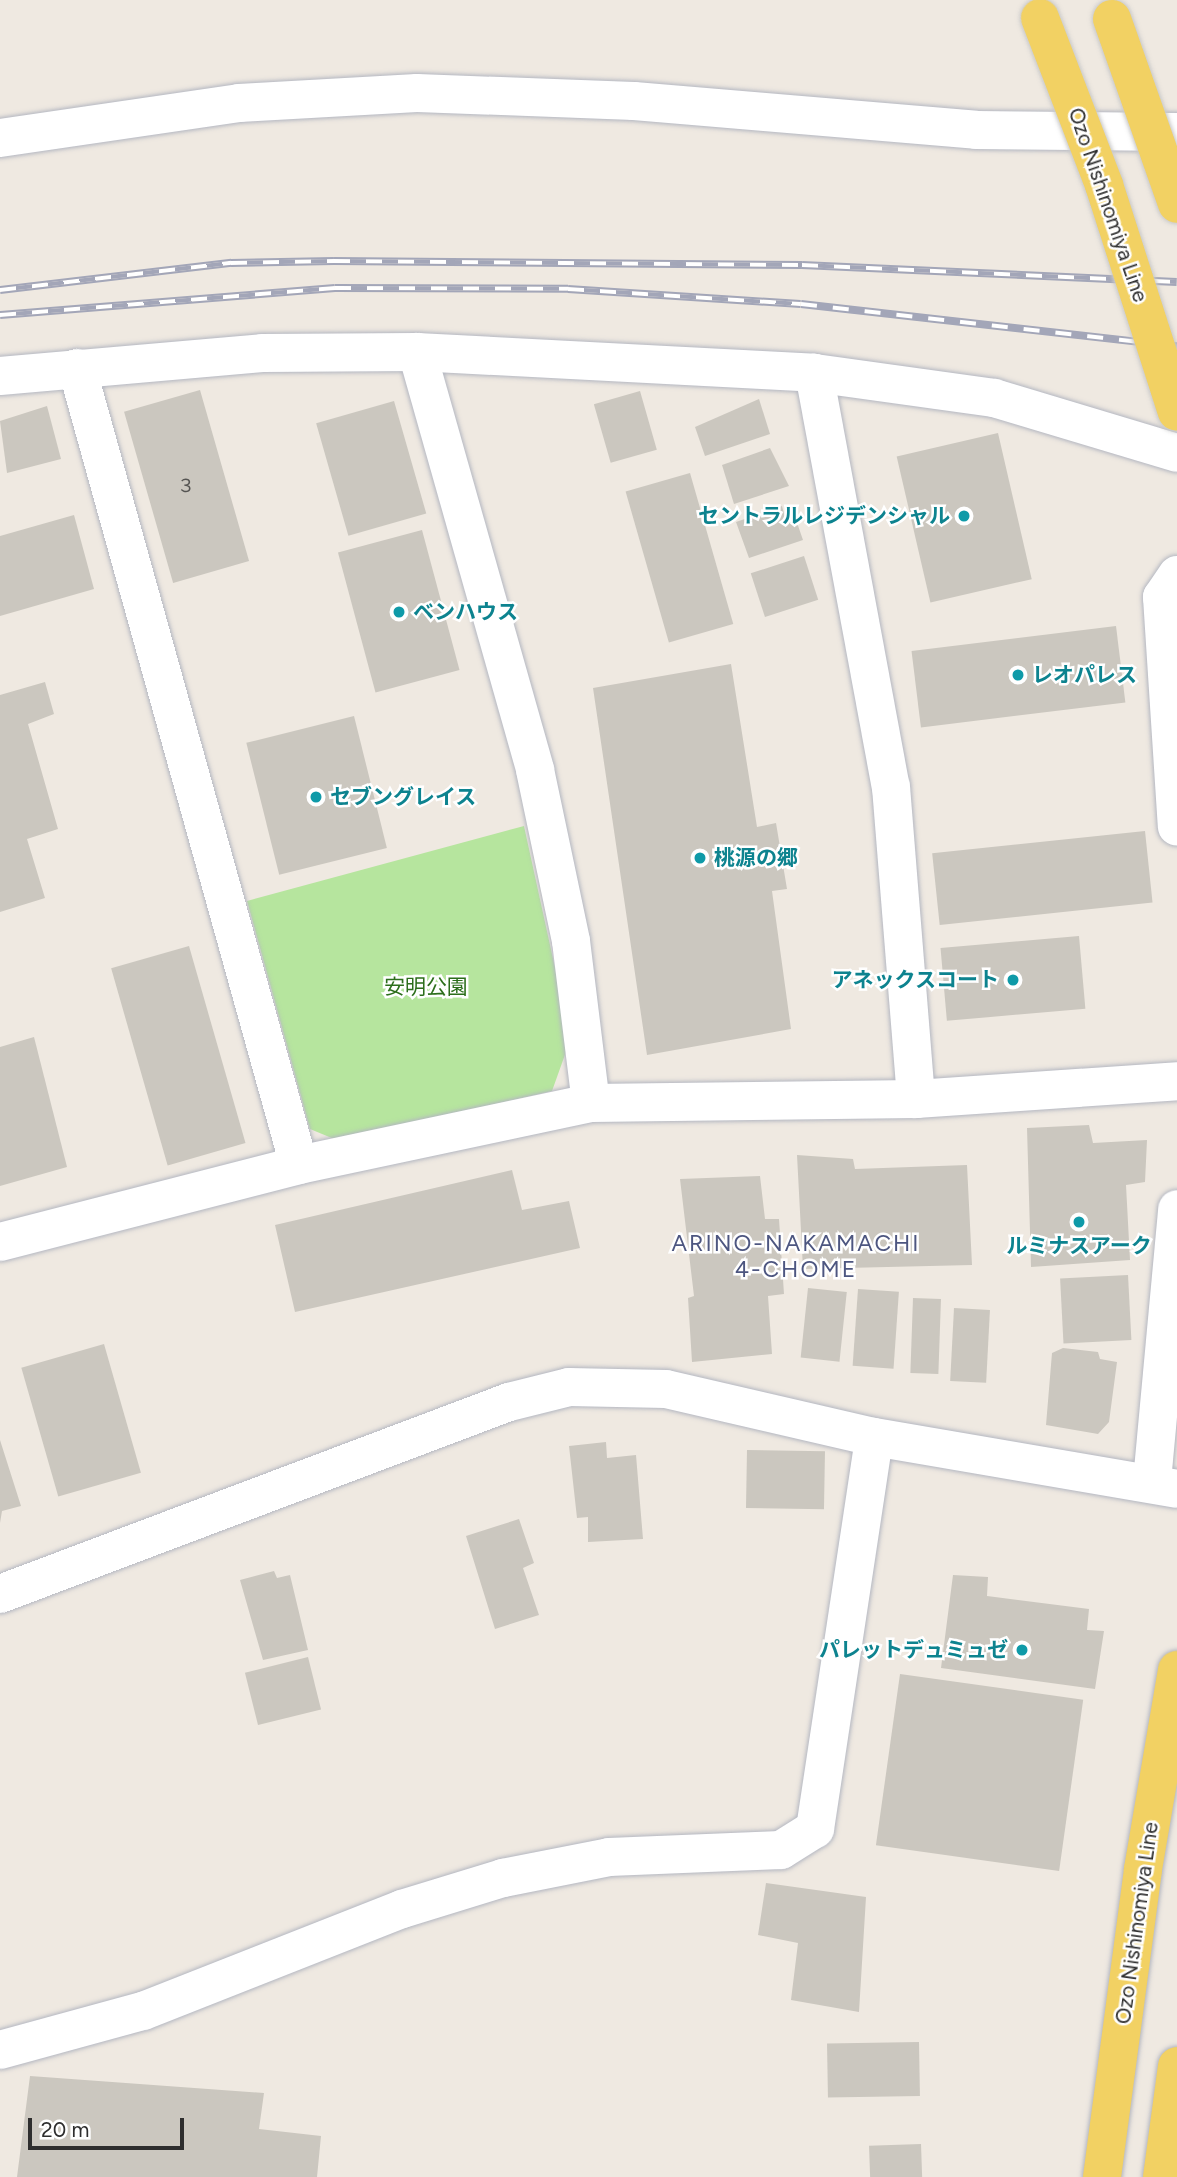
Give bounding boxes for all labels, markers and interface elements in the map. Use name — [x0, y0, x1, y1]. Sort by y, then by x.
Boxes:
street label: Ozo Nishinomiya Line — [1063, 105, 1153, 305]
house number: ３ — [177, 475, 195, 497]
place label: セントラルレジデンシャル — [698, 503, 950, 529]
marker: セントラルレジデンシャル — [956, 508, 972, 524]
place label: ベンハウス — [413, 599, 518, 625]
marker: ベンハウス — [391, 604, 407, 620]
place label: レオパレス — [1032, 662, 1137, 688]
marker: レオパレス — [1010, 667, 1026, 683]
place label: セブングレイス — [330, 784, 477, 810]
marker: セブングレイス — [308, 789, 324, 805]
place label: 桃源の郷 — [714, 845, 798, 871]
marker: 桃源の郷 — [692, 850, 708, 866]
place label: アネックスコート — [831, 967, 999, 993]
marker: アネックスコート — [1005, 972, 1021, 988]
park label: 安明公園 — [384, 974, 468, 1000]
marker: ルミナスアーク — [1071, 1214, 1087, 1230]
district label: ARINO-NAKAMACHI 4-CHOME — [673, 1229, 919, 1283]
place label: ルミナスアーク — [1006, 1233, 1152, 1259]
place label: パレットデュミュゼ — [819, 1637, 1008, 1663]
marker: パレットデュミュゼ — [1014, 1642, 1030, 1658]
street label: Ozo Nishinomiya Line — [1110, 1820, 1164, 2026]
scale bar — [32, 2104, 187, 2148]
text: 20 m — [41, 2117, 89, 2142]

